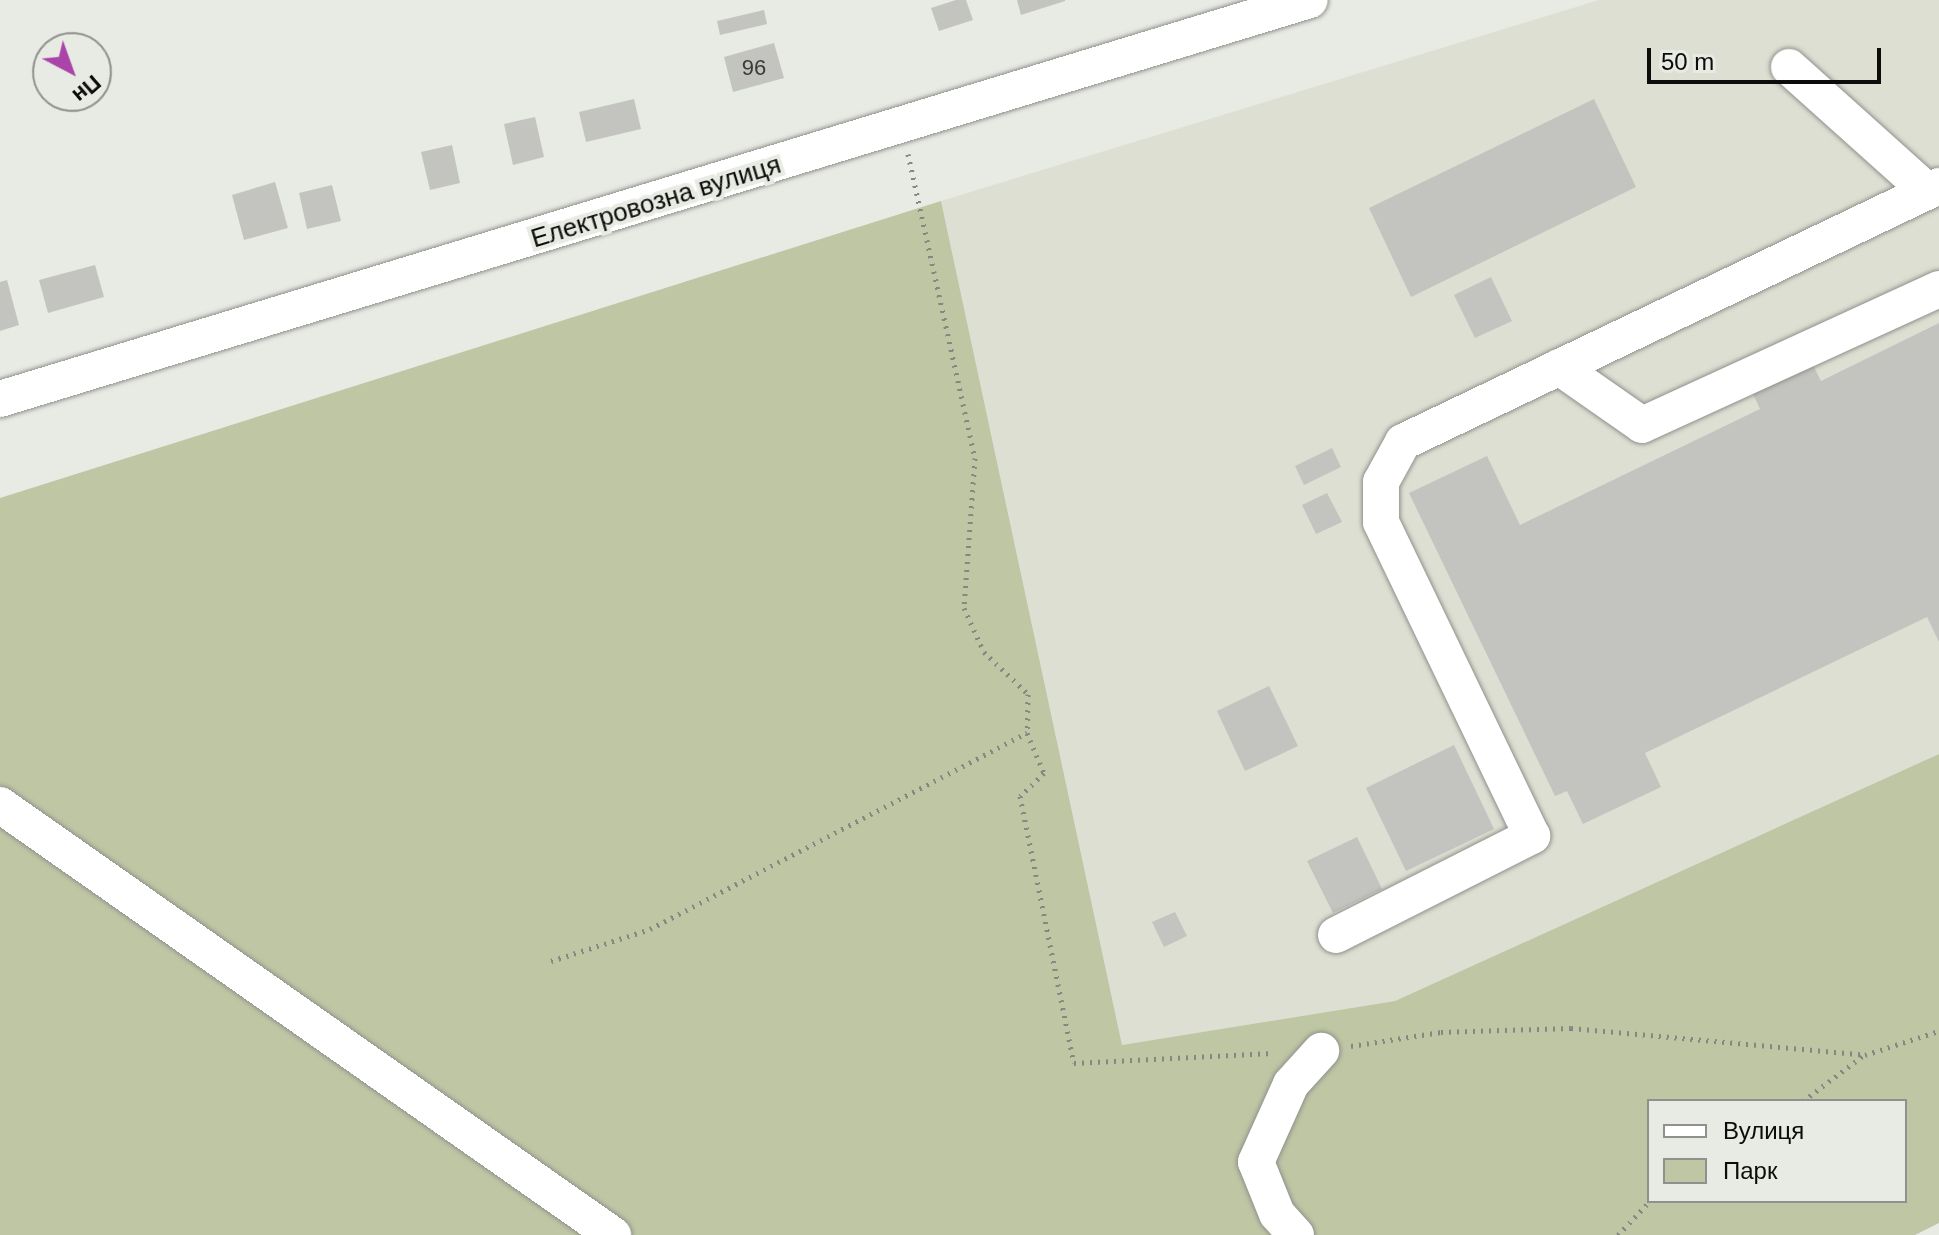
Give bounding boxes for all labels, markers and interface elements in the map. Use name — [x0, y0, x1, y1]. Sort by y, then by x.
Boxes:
north arrow — [32, 32, 112, 112]
scale bar — [1651, 32, 1885, 82]
text: 50 m — [1661, 48, 1714, 75]
house number: 96 — [742, 55, 766, 81]
text: Пн — [68, 70, 106, 108]
street label: Електровозна вулиця — [527, 149, 785, 255]
legend — [1647, 1099, 1907, 1203]
text: Вулиця — [1723, 1117, 1804, 1144]
text: Парк — [1723, 1157, 1777, 1184]

